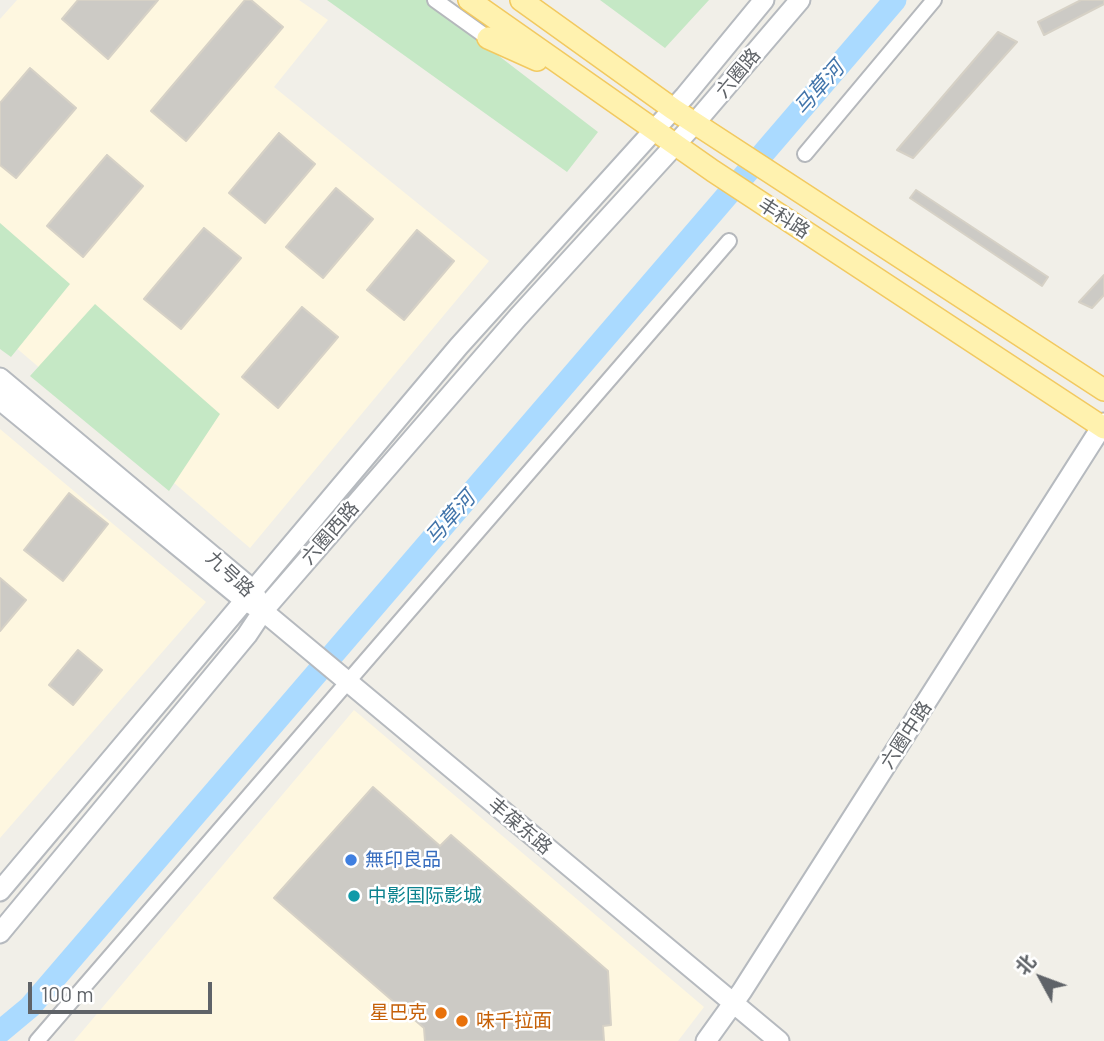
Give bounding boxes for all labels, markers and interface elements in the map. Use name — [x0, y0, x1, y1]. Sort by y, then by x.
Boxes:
street label: 六圈路 — [711, 44, 765, 102]
water label: 马草河 — [789, 56, 849, 120]
street label: 丰科路 — [754, 193, 814, 243]
water label: 马草河 — [420, 486, 480, 550]
street label: 六圈西路 — [296, 497, 364, 569]
street label: 九号路 — [201, 546, 259, 602]
street label: 六圈中路 — [876, 697, 936, 773]
street label: 丰葆东路 — [484, 793, 556, 859]
place label: 無印良品 — [365, 849, 441, 871]
marker: 無印良品 — [343, 852, 359, 868]
place label: 中影国际影城 — [368, 885, 482, 907]
marker: 中影国际影城 — [346, 888, 362, 904]
north arrow — [1006, 943, 1076, 1013]
text: 北 — [1010, 949, 1040, 979]
scale bar — [32, 968, 215, 1012]
text: 100 m — [41, 981, 94, 1006]
place label: 星巴克 — [370, 1002, 427, 1024]
marker: 星巴克 — [433, 1005, 449, 1021]
place label: 味千拉面 — [476, 1010, 552, 1032]
marker: 味千拉面 — [454, 1013, 470, 1029]

